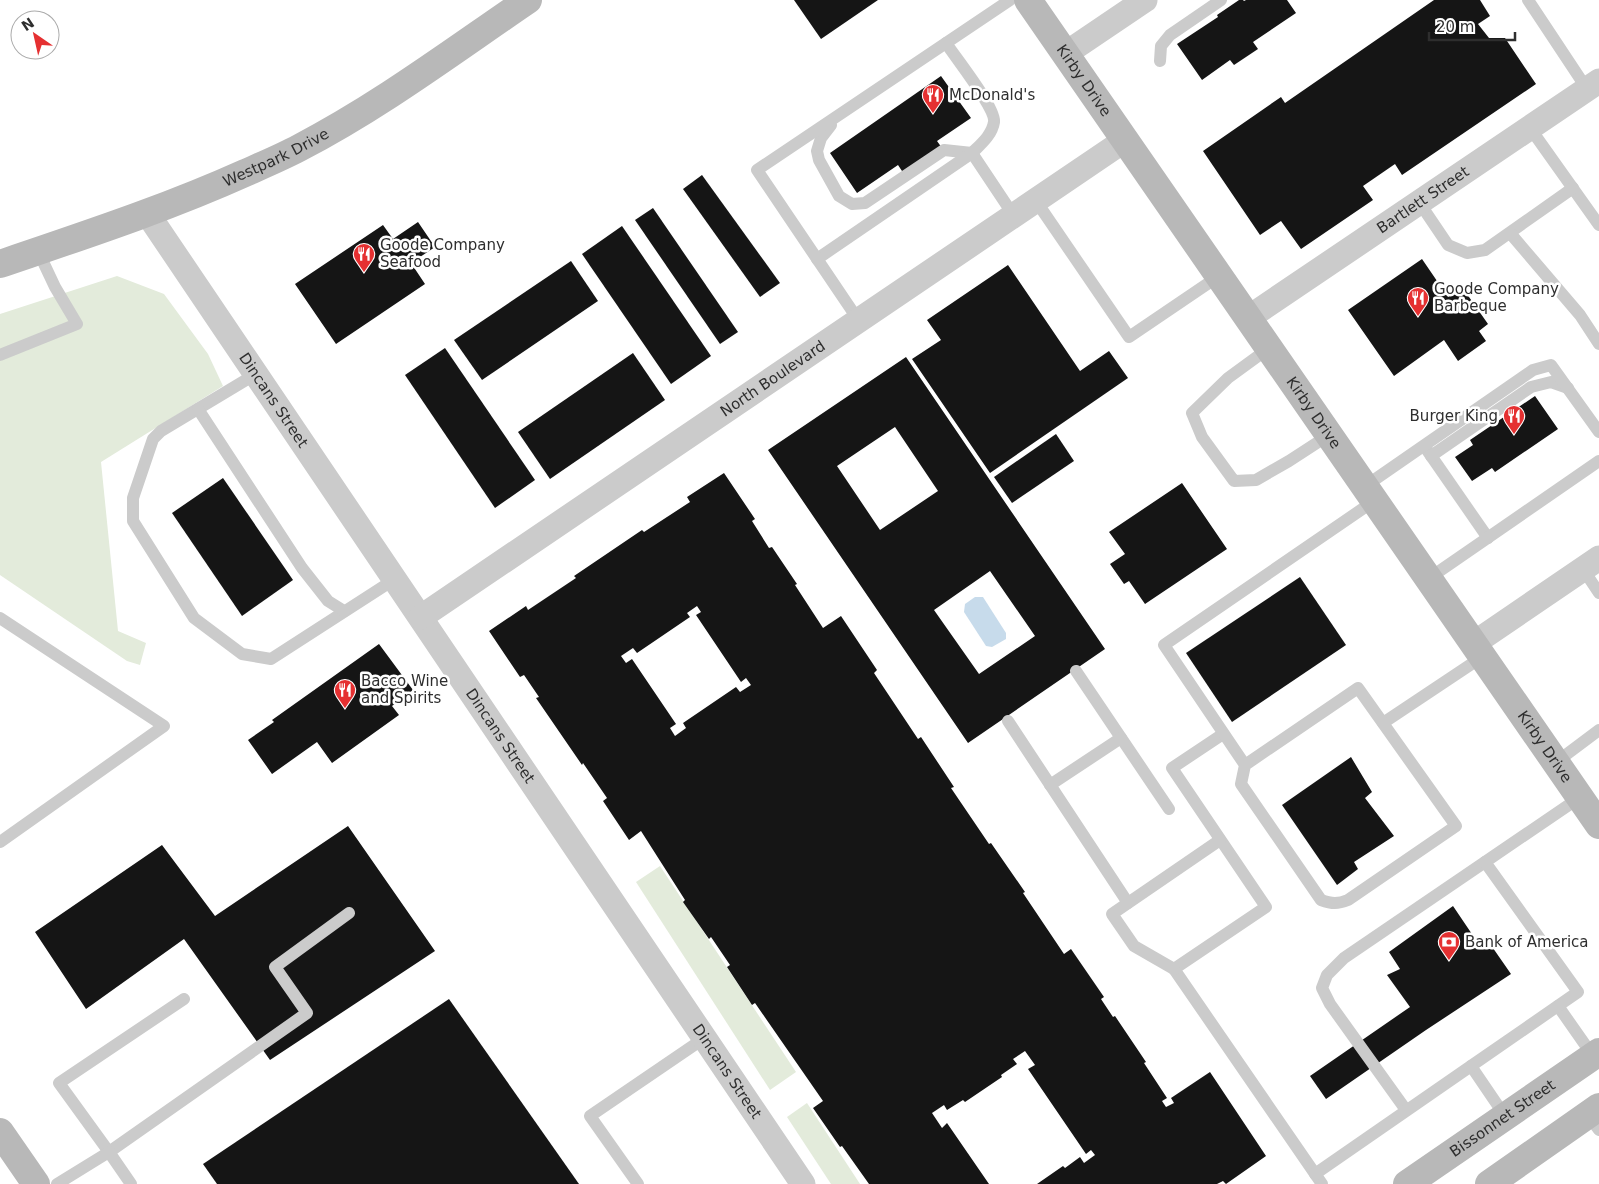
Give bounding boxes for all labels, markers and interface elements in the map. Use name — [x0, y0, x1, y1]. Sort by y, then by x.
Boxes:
north arrow — [10, 10, 60, 60]
scale bar — [1429, 10, 1515, 42]
text: N — [18, 14, 37, 34]
text: 20 m — [1436, 18, 1474, 36]
street label: Kirby Drive — [1053, 41, 1115, 120]
restaurant icon: McDonald's — [921, 83, 945, 114]
place label: McDonald's — [949, 86, 1035, 104]
street label: Westpark Drive — [220, 125, 332, 191]
street label: Bartlett Street — [1373, 162, 1472, 237]
place label: Goode Company Seafood — [380, 236, 505, 271]
restaurant icon: Goode Company Seafood — [352, 242, 376, 273]
place label: Goode Company Barbeque — [1434, 280, 1559, 315]
restaurant icon: Goode Company Barbeque — [1406, 286, 1430, 317]
street label: North Boulevard — [717, 337, 829, 420]
street label: Dincans Street — [235, 349, 312, 451]
street label: Kirby Drive — [1283, 373, 1345, 452]
restaurant icon: Burger King — [1502, 404, 1526, 435]
place label: Burger King — [1410, 407, 1498, 425]
place label: Bacco Wine and Spirits — [361, 672, 448, 707]
restaurant icon: Bacco Wine and Spirits — [333, 678, 357, 709]
street label: Dincans Street — [462, 685, 539, 787]
street label: Kirby Drive — [1514, 707, 1576, 786]
bank icon: Bank of America — [1437, 930, 1461, 961]
place label: Bank of America — [1465, 933, 1589, 951]
street label: Dincans Street — [689, 1021, 765, 1122]
street label: Bissonnet Street — [1446, 1076, 1559, 1161]

